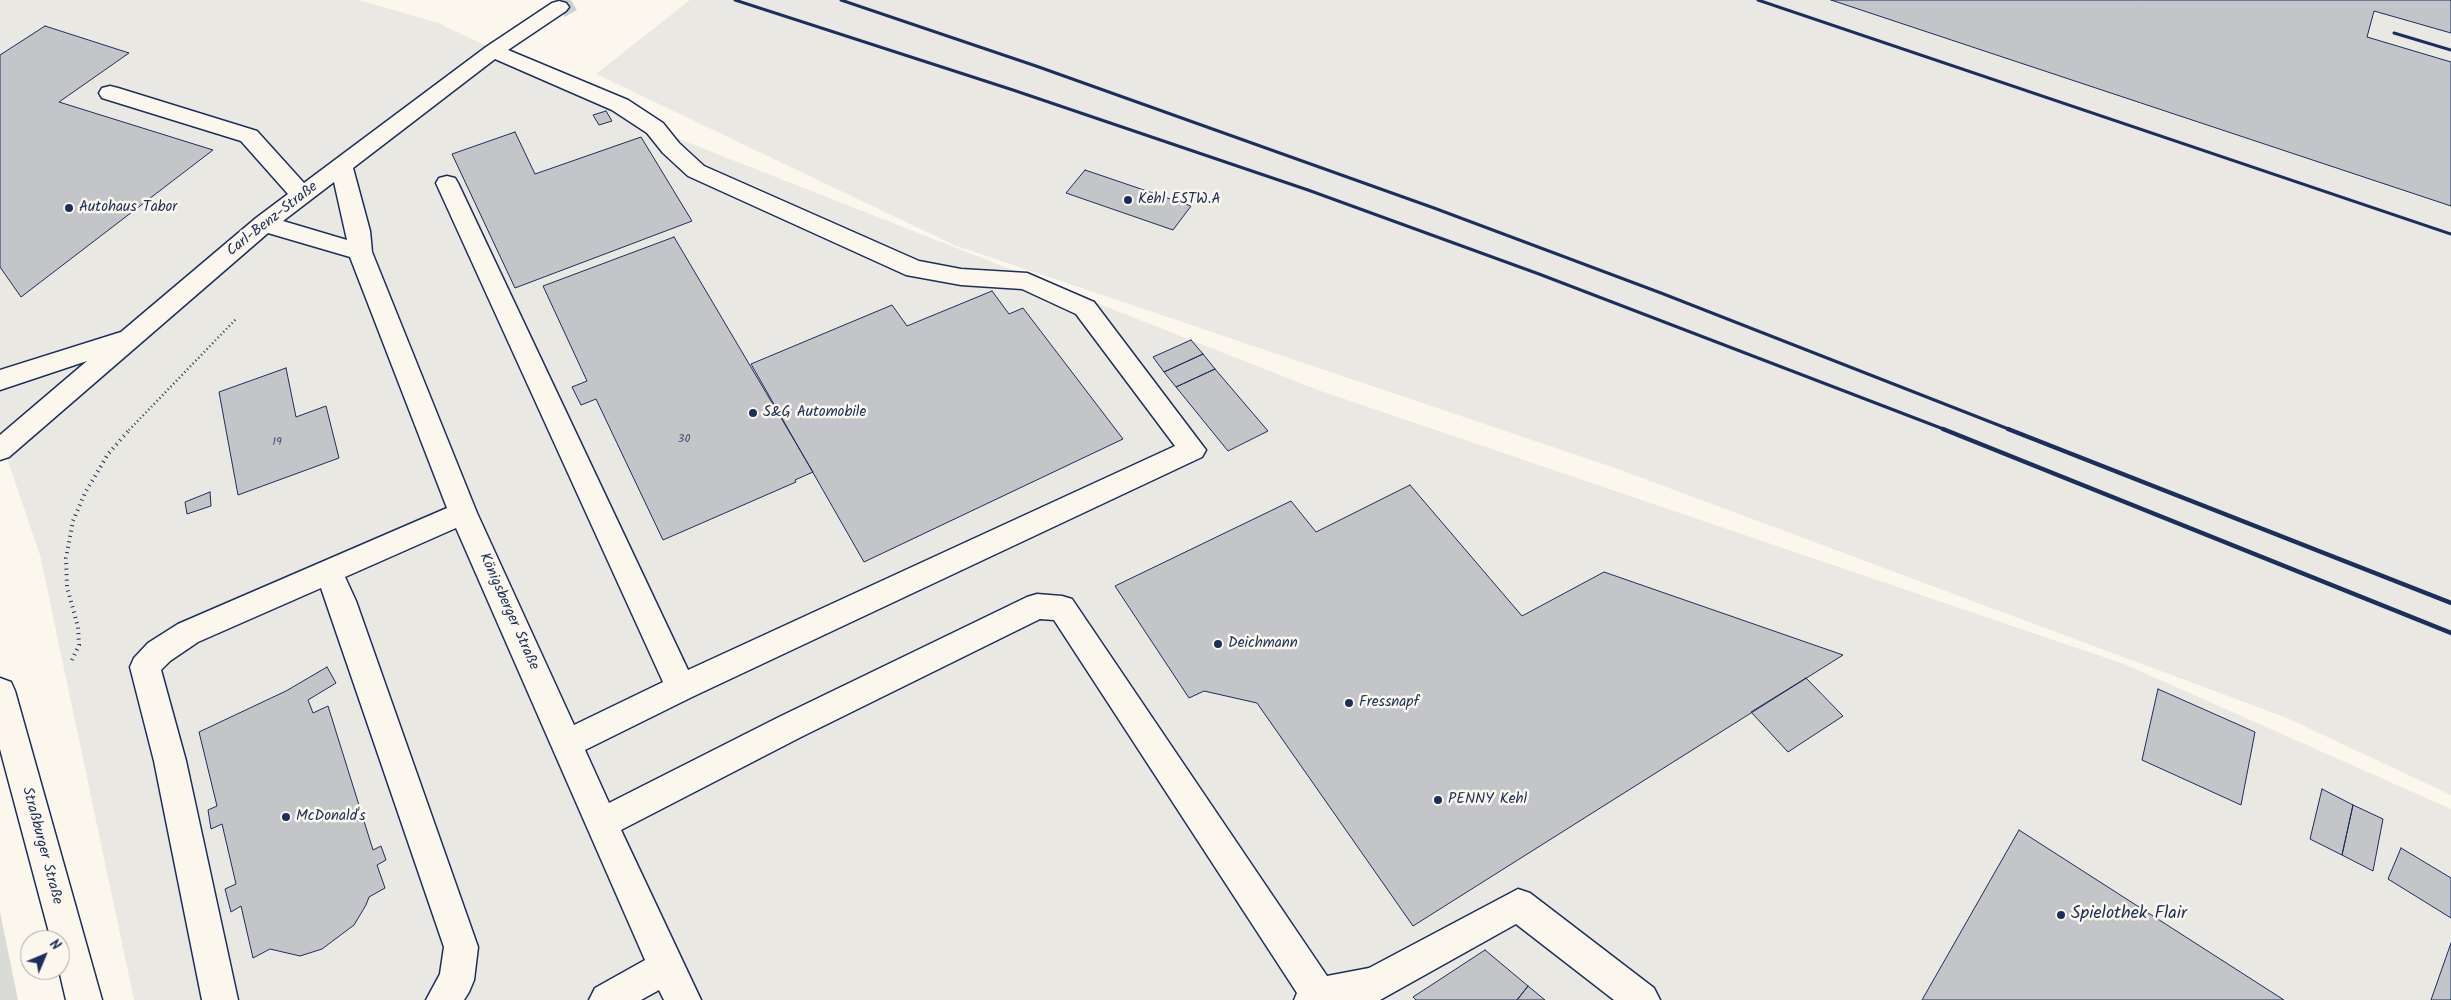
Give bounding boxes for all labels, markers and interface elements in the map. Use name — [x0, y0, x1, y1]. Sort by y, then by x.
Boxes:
street label: Carl-Benz-Straße — [224, 179, 322, 261]
place label: Kehl ESTW.A — [1138, 191, 1221, 209]
marker: Kehl ESTW.A — [1122, 194, 1134, 206]
place label: Autohaus Tabor — [79, 199, 177, 217]
marker: Autohaus Tabor — [63, 202, 75, 214]
place label: S&G Automobile — [763, 404, 866, 422]
marker: S&G Automobile — [747, 407, 759, 419]
house number: 30 — [678, 433, 690, 447]
house number: 19 — [272, 436, 282, 450]
street label: Königsberger Straße — [474, 551, 542, 673]
place label: Deichmann — [1228, 635, 1298, 653]
marker: Deichmann — [1212, 638, 1224, 650]
place label: Fressnapf — [1359, 694, 1419, 712]
marker: Fressnapf — [1343, 697, 1355, 709]
street label: Straßburger Straße — [17, 785, 65, 907]
place label: PENNY Kehl — [1448, 791, 1527, 809]
marker: PENNY Kehl — [1432, 794, 1444, 806]
place label: McDonald's — [296, 808, 366, 826]
marker: McDonald's — [280, 811, 292, 823]
place label: Spielothek Flair — [2071, 904, 2187, 926]
marker: Spielothek Flair — [2055, 909, 2067, 921]
north arrow — [20, 930, 70, 980]
text: N — [44, 934, 66, 956]

